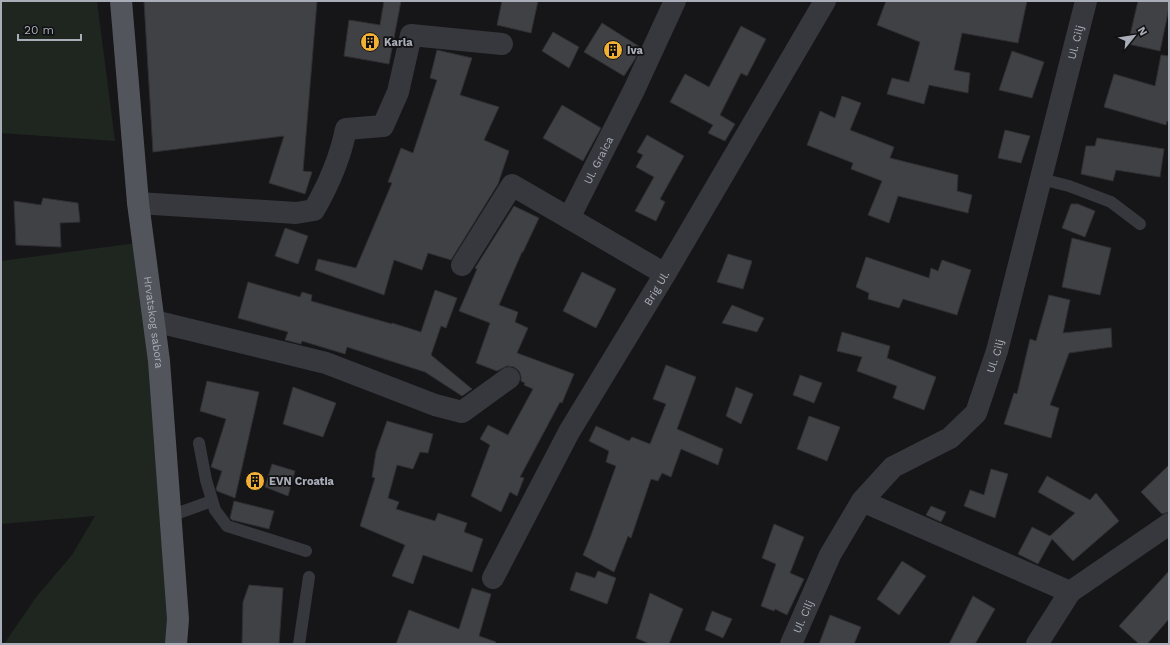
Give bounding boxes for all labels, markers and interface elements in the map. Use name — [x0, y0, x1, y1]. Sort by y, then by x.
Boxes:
scale bar — [18, 16, 81, 42]
north arrow — [1114, 16, 1154, 56]
text: 20 m — [24, 23, 54, 37]
street label: Ul. Cilj — [1065, 24, 1087, 61]
text: N — [1135, 24, 1150, 38]
building icon: Karla — [359, 31, 381, 53]
place label: Karla — [384, 36, 413, 49]
building icon: Iva — [602, 39, 624, 61]
place label: Iva — [627, 44, 644, 57]
street label: Ul. Graica — [581, 134, 616, 186]
street label: Brig Ul. — [641, 269, 672, 308]
street label: Hrvatskog sabora — [141, 275, 166, 369]
street label: Ul. Cilj — [984, 338, 1007, 375]
building icon: EVN Croatia — [244, 470, 266, 492]
place label: EVN Croatia — [269, 475, 335, 488]
street label: Ul. Cilj — [791, 598, 816, 635]

